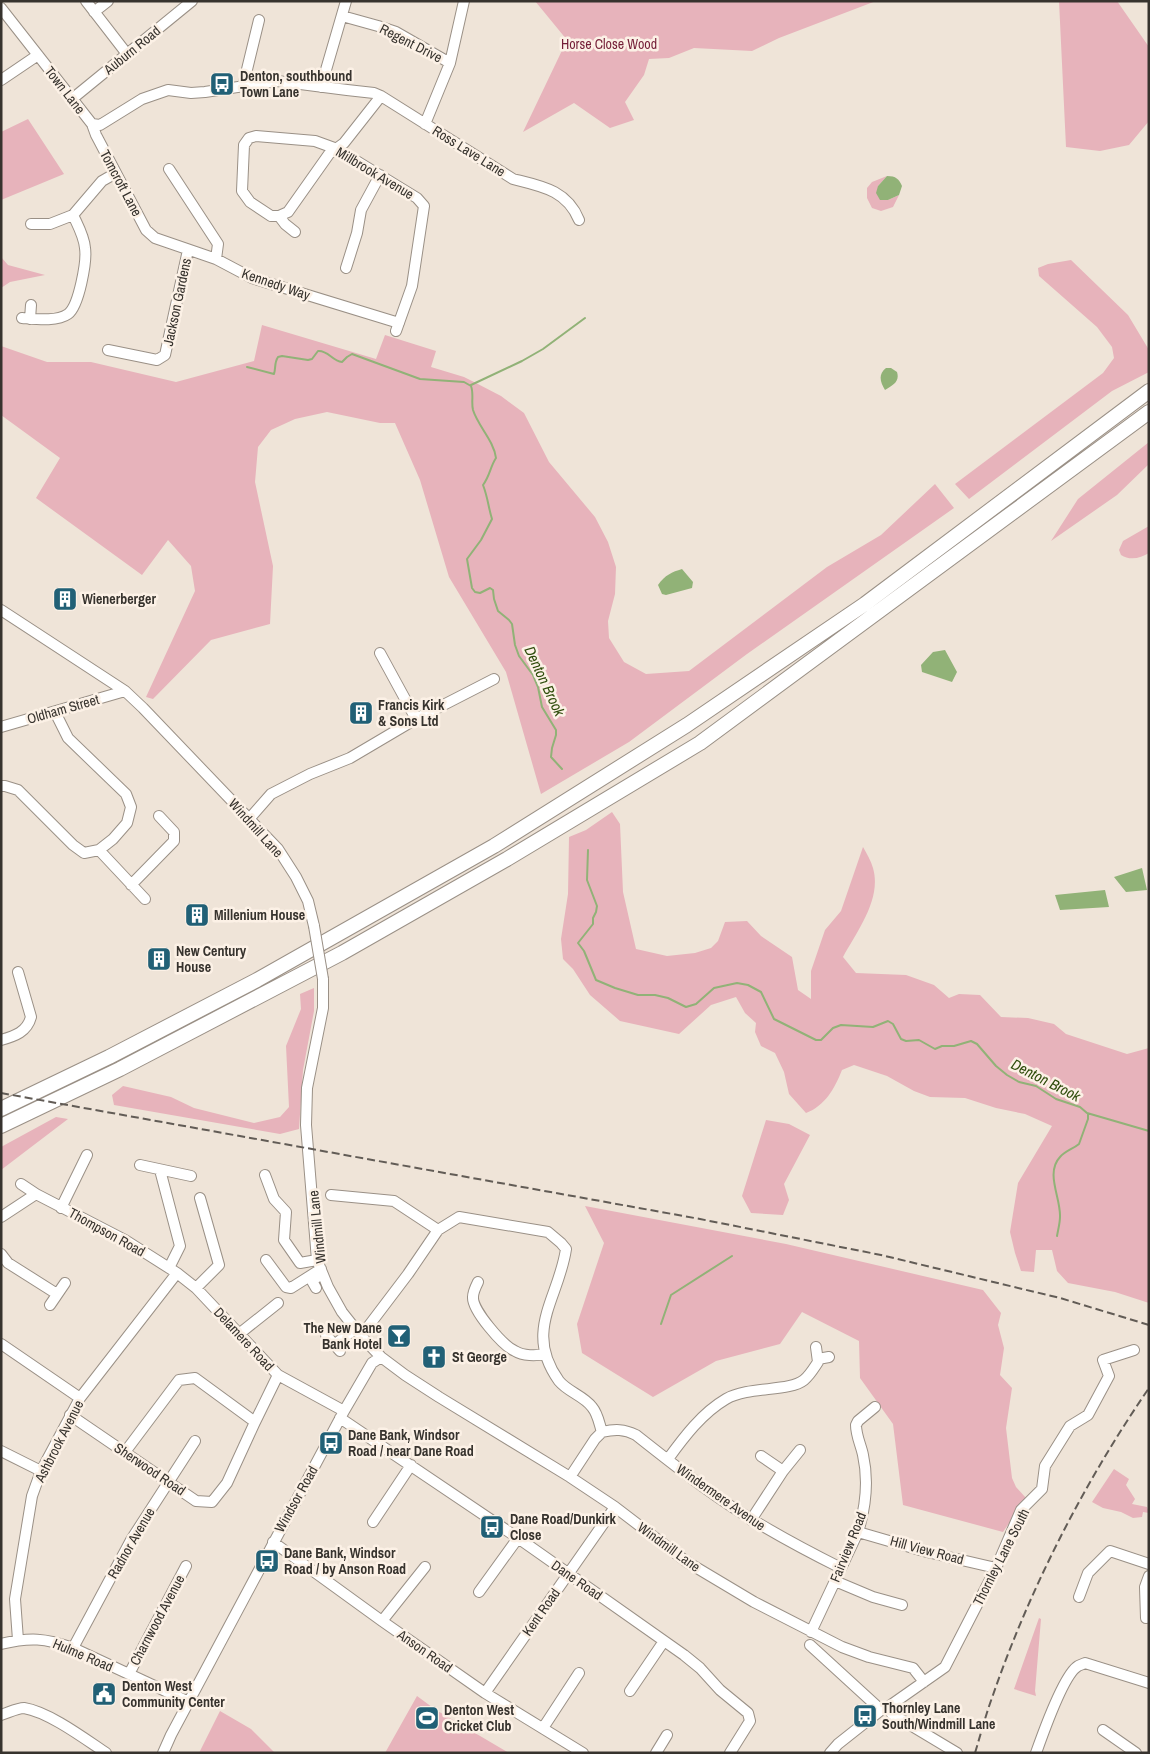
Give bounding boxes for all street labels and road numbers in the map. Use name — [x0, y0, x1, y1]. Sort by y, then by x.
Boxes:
street label: Regent Drive — [377, 20, 445, 66]
street label: Auburn Road — [99, 22, 164, 79]
street label: Town Lane — [41, 63, 89, 117]
street label: Ross Lave Lane — [429, 121, 509, 181]
street label: Millbrook Avenue — [333, 143, 417, 203]
street label: Tomcroft Lane — [96, 147, 146, 219]
street label: Jackson Gardens — [159, 256, 195, 348]
street label: Kennedy Way — [239, 264, 313, 304]
street label: Oldham Street — [25, 690, 101, 728]
street label: Windmill Lane — [225, 795, 287, 861]
street label: Windmill Lane — [304, 1190, 330, 1264]
street label: Thompson Road — [66, 1204, 148, 1260]
street label: Delamere Road — [210, 1303, 278, 1375]
street label: Ashbrook Avenue — [30, 1397, 87, 1486]
street label: Sherwood Road — [111, 1439, 189, 1499]
street label: Windermere Avenue — [673, 1460, 769, 1534]
street label: Windsor Road — [270, 1463, 322, 1535]
street label: Radnor Avenue — [103, 1504, 159, 1582]
street label: Thornley Lane South — [969, 1505, 1033, 1609]
street label: Fairview Road — [826, 1509, 870, 1585]
street label: Windmill Lane — [634, 1518, 704, 1576]
street label: Hill View Road — [888, 1532, 966, 1568]
street label: Dane Road — [548, 1556, 606, 1604]
street label: Charnwood Avenue — [126, 1572, 188, 1668]
street label: Kent Road — [518, 1585, 564, 1639]
street label: Anson Road — [393, 1625, 456, 1676]
street label: Hulme Road — [50, 1634, 116, 1676]

